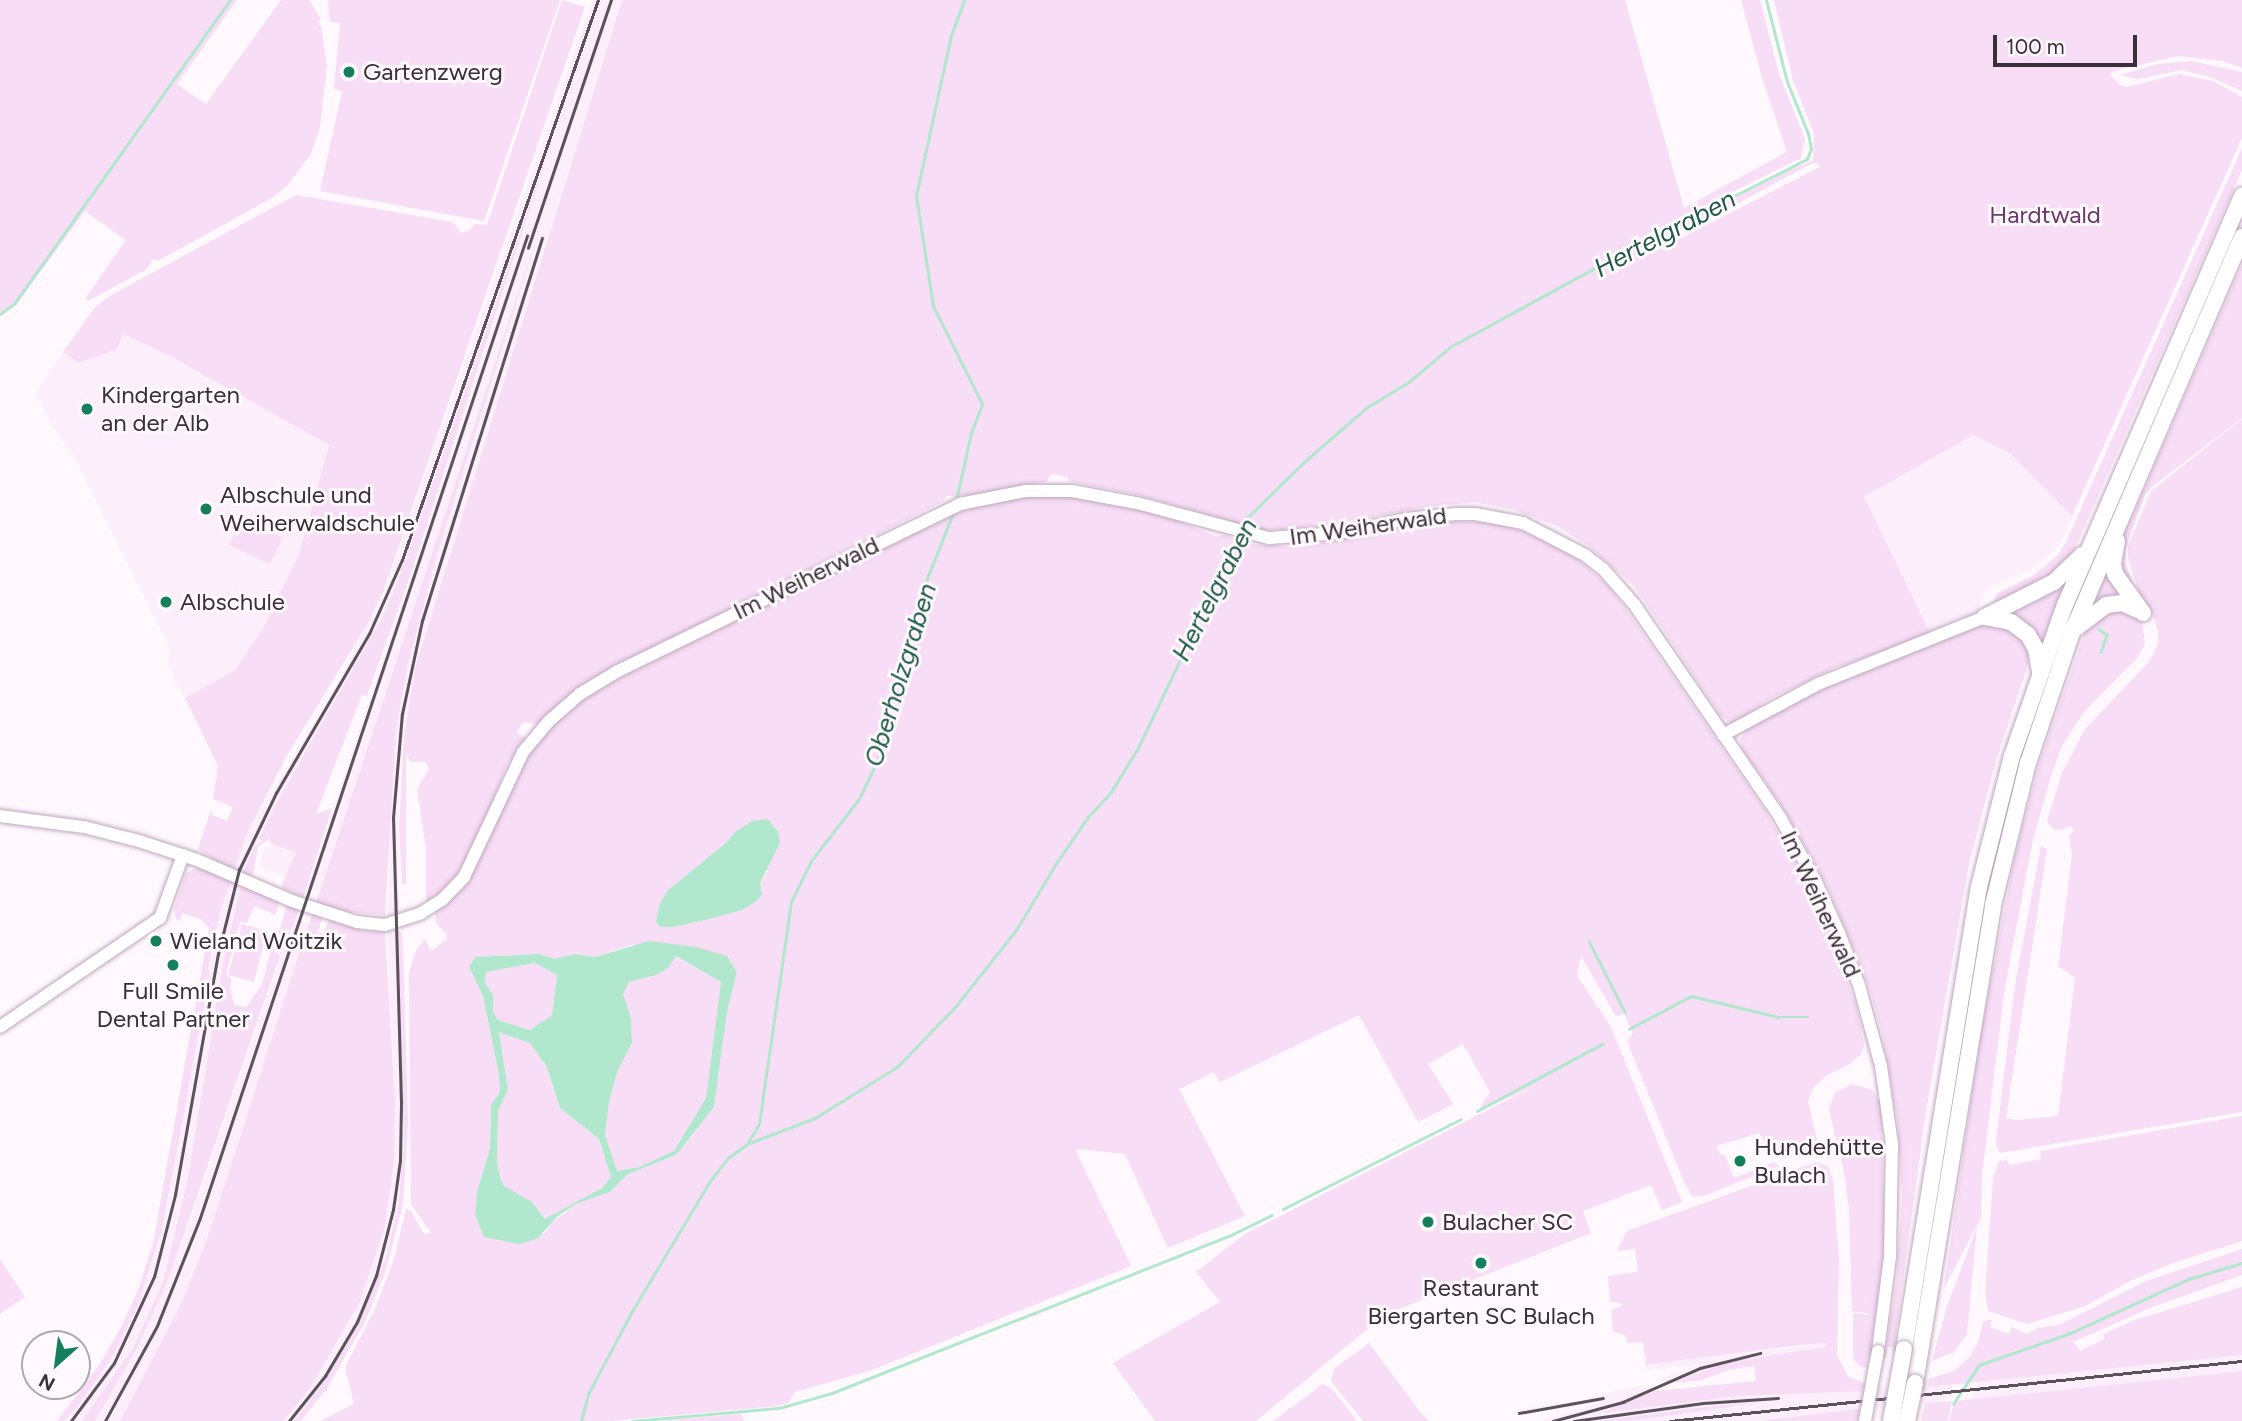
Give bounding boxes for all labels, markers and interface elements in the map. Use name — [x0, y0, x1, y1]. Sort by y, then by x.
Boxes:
scale bar — [1997, 21, 2140, 65]
text: 100 m — [2006, 34, 2065, 59]
place label: Gartenzwerg — [363, 58, 503, 86]
marker: Gartenzwerg — [341, 64, 357, 80]
water label: Hertelgraben — [1589, 184, 1741, 284]
park label: Hardtwald — [1989, 201, 2101, 229]
place label: Kindergarten an der Alb — [101, 381, 240, 437]
marker: Kindergarten an der Alb — [79, 401, 95, 417]
place label: Albschule und Weiherwaldschule — [220, 481, 415, 537]
marker: Albschule und Weiherwaldschule — [198, 501, 214, 517]
street label: Im Weiherwald — [1288, 501, 1448, 551]
water label: Hertelgraben — [1166, 513, 1264, 667]
street label: Im Weiherwald — [729, 530, 883, 626]
water label: Oberholzgraben — [858, 580, 944, 770]
place label: Albschule — [180, 588, 285, 616]
marker: Albschule — [158, 594, 174, 610]
street label: Im Weiherwald — [1774, 826, 1868, 982]
place label: Wieland Woitzik — [170, 927, 342, 955]
marker: Wieland Woitzik — [148, 933, 164, 949]
marker: Full Smile Dental Partner — [165, 957, 181, 973]
place label: Full Smile Dental Partner — [96, 977, 250, 1033]
place label: Hundehütte Bulach — [1754, 1133, 1884, 1189]
marker: Hundehütte Bulach — [1732, 1153, 1748, 1169]
place label: Bulacher SC — [1442, 1208, 1573, 1236]
marker: Bulacher SC — [1420, 1214, 1436, 1230]
marker: Restaurant Biergarten SC Bulach — [1473, 1255, 1489, 1271]
place label: Restaurant Biergarten SC Bulach — [1367, 1274, 1595, 1330]
north arrow — [21, 1330, 91, 1400]
text: N — [35, 1369, 59, 1396]

